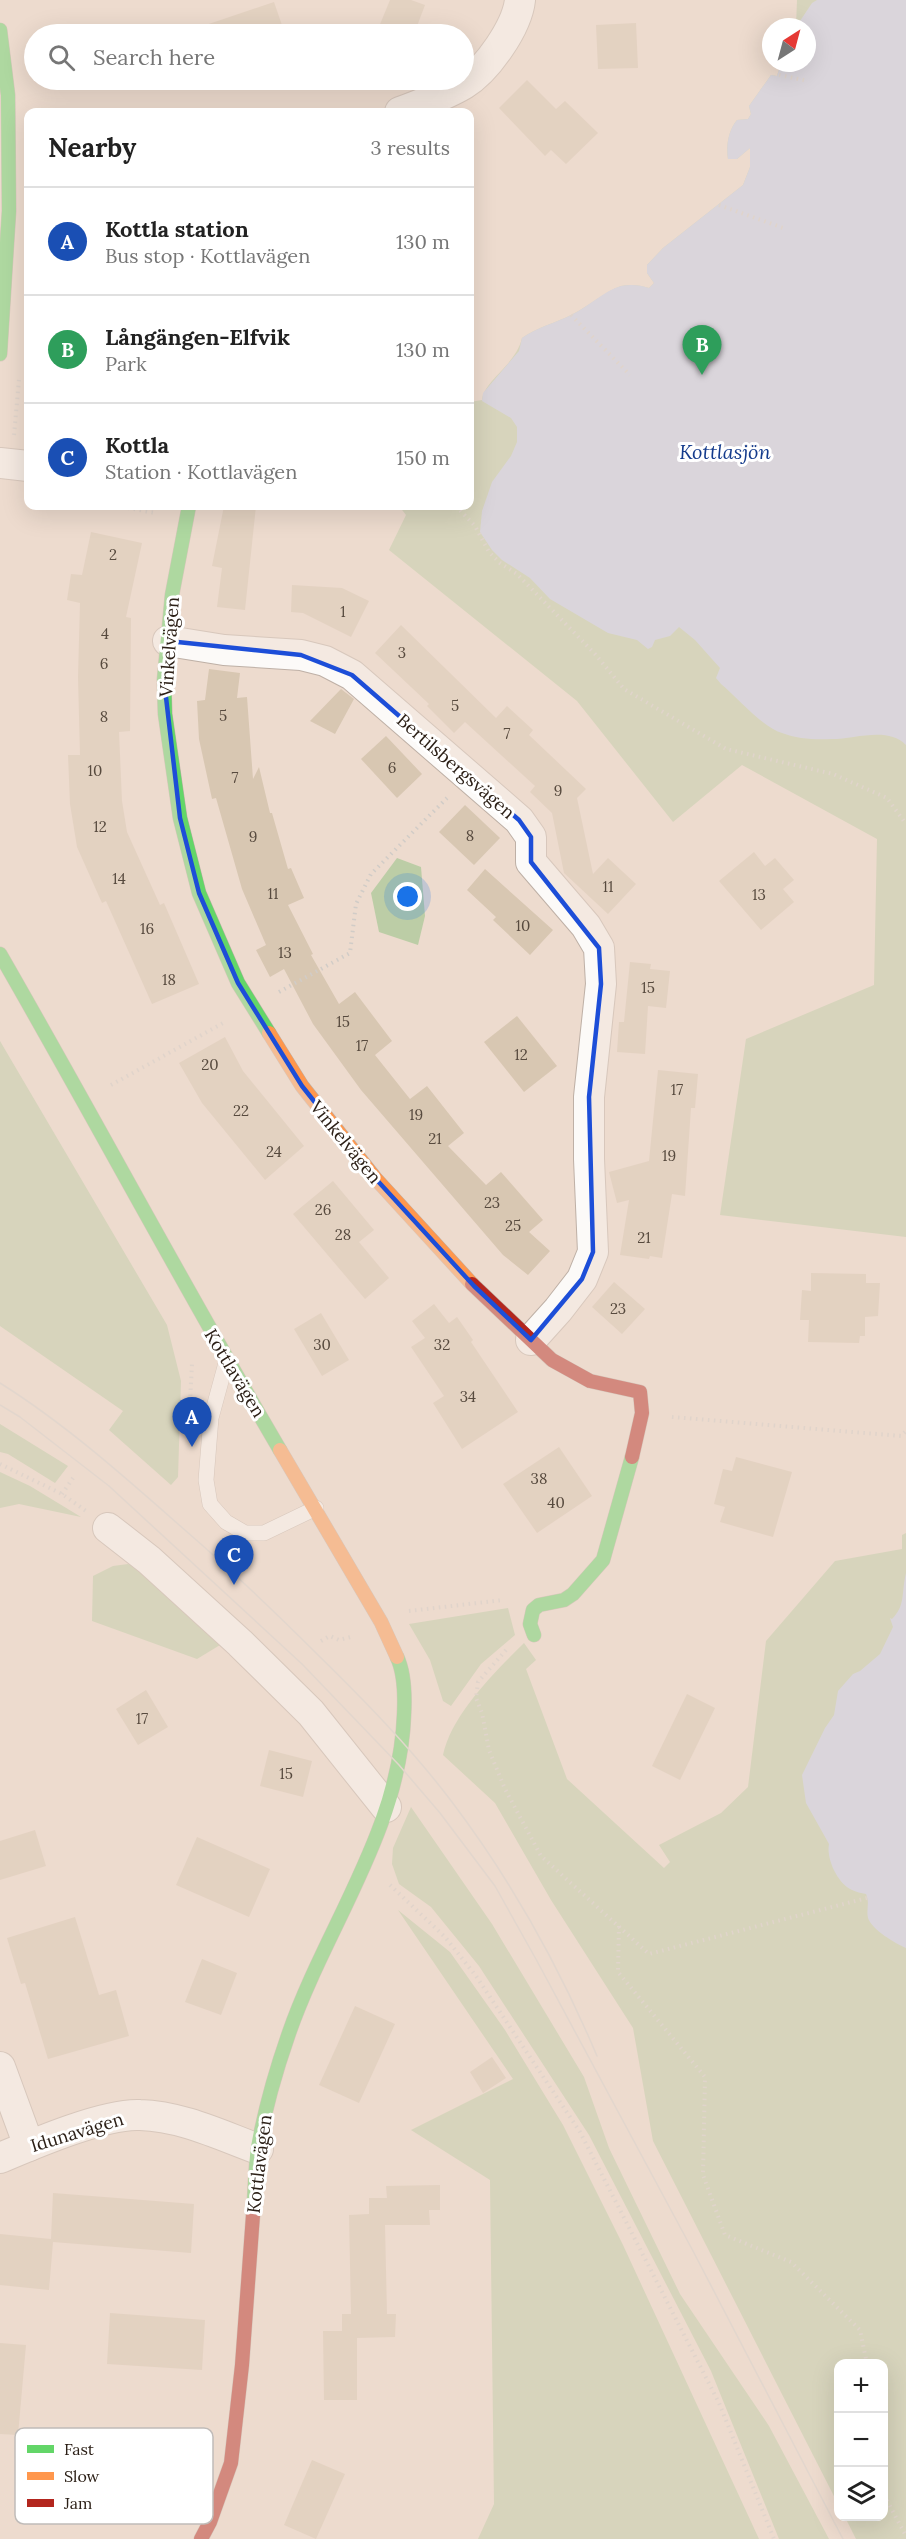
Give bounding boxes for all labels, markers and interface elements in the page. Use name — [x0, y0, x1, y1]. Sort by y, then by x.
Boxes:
north arrow — [762, 18, 816, 72]
search box — [24, 24, 474, 90]
icon: search — [45, 41, 78, 74]
text: Search here — [93, 43, 215, 71]
text: Nearby — [48, 131, 136, 164]
text: 3 results — [371, 135, 450, 160]
text: Kottla station — [105, 215, 249, 243]
text: A — [61, 229, 74, 254]
text: 130 m — [396, 229, 450, 254]
text: Bus stop · Kottlavägen — [105, 243, 310, 268]
text: Långängen-Elfvik — [105, 323, 290, 351]
pin: B — [682, 326, 722, 375]
text: B — [61, 337, 74, 362]
text: 130 m — [396, 337, 450, 362]
text: Park — [105, 351, 147, 376]
text: Kottla — [105, 431, 169, 459]
water label: Kottlasjön — [679, 439, 771, 464]
text: C — [61, 445, 74, 470]
text: 150 m — [396, 445, 450, 470]
text: Station · Kottlavägen — [105, 459, 297, 484]
house number: 2 — [109, 545, 117, 564]
street label: Vinkelvägen — [154, 596, 184, 699]
house number: 1 — [340, 602, 346, 621]
house number: 4 — [101, 624, 109, 643]
house number: 3 — [398, 643, 406, 662]
house number: 6 — [100, 654, 108, 673]
house number: 5 — [451, 696, 459, 715]
house number: 5 — [219, 706, 227, 725]
house number: 8 — [100, 707, 108, 726]
street label: Bertilsbergsvägen — [392, 708, 520, 824]
house number: 7 — [504, 724, 511, 743]
house number: 6 — [388, 758, 396, 777]
house number: 10 — [88, 761, 102, 780]
house number: 7 — [232, 768, 239, 787]
house number: 9 — [554, 781, 562, 800]
house number: 12 — [93, 817, 107, 836]
house number: 8 — [466, 826, 474, 845]
house number: 9 — [249, 827, 257, 846]
house number: 14 — [112, 869, 126, 888]
house number: 11 — [603, 877, 613, 896]
your location — [393, 882, 422, 911]
house number: 11 — [268, 884, 278, 903]
house number: 13 — [752, 885, 766, 904]
house number: 10 — [516, 916, 530, 935]
house number: 16 — [140, 919, 154, 938]
house number: 13 — [278, 943, 292, 962]
house number: 18 — [162, 970, 176, 989]
house number: 15 — [641, 978, 655, 997]
house number: 15 — [336, 1012, 350, 1031]
house number: 17 — [356, 1036, 368, 1055]
house number: 12 — [514, 1045, 528, 1064]
house number: 20 — [201, 1055, 219, 1074]
house number: 17 — [671, 1080, 683, 1099]
street label: Vinkelvägen — [305, 1095, 387, 1188]
house number: 22 — [233, 1101, 249, 1120]
house number: 19 — [409, 1105, 423, 1124]
house number: 21 — [428, 1129, 442, 1148]
house number: 24 — [266, 1142, 282, 1161]
house number: 19 — [662, 1146, 676, 1165]
house number: 23 — [484, 1193, 500, 1212]
house number: 26 — [315, 1200, 331, 1219]
house number: 25 — [505, 1216, 521, 1235]
house number: 28 — [335, 1225, 351, 1244]
house number: 21 — [637, 1228, 651, 1247]
house number: 23 — [610, 1299, 626, 1318]
street label: Kottlavägen — [200, 1324, 270, 1422]
house number: 30 — [313, 1335, 331, 1354]
house number: 32 — [434, 1335, 450, 1354]
house number: 34 — [460, 1387, 476, 1406]
pin: A — [172, 1398, 212, 1447]
house number: 38 — [531, 1469, 547, 1488]
house number: 40 — [547, 1493, 565, 1512]
pin: C — [214, 1536, 254, 1585]
house number: 17 — [136, 1709, 148, 1728]
house number: 15 — [279, 1764, 293, 1783]
street label: Idunavägen — [28, 2107, 126, 2157]
street label: Kottlavägen — [242, 2113, 276, 2215]
map controls — [834, 2359, 888, 2521]
button: + — [834, 2359, 888, 2413]
button: − — [834, 2413, 888, 2467]
legend — [15, 2428, 213, 2524]
text: Fast — [64, 2439, 95, 2459]
text: Slow — [64, 2466, 100, 2486]
button: layers — [834, 2467, 888, 2521]
text: Jam — [63, 2493, 92, 2513]

